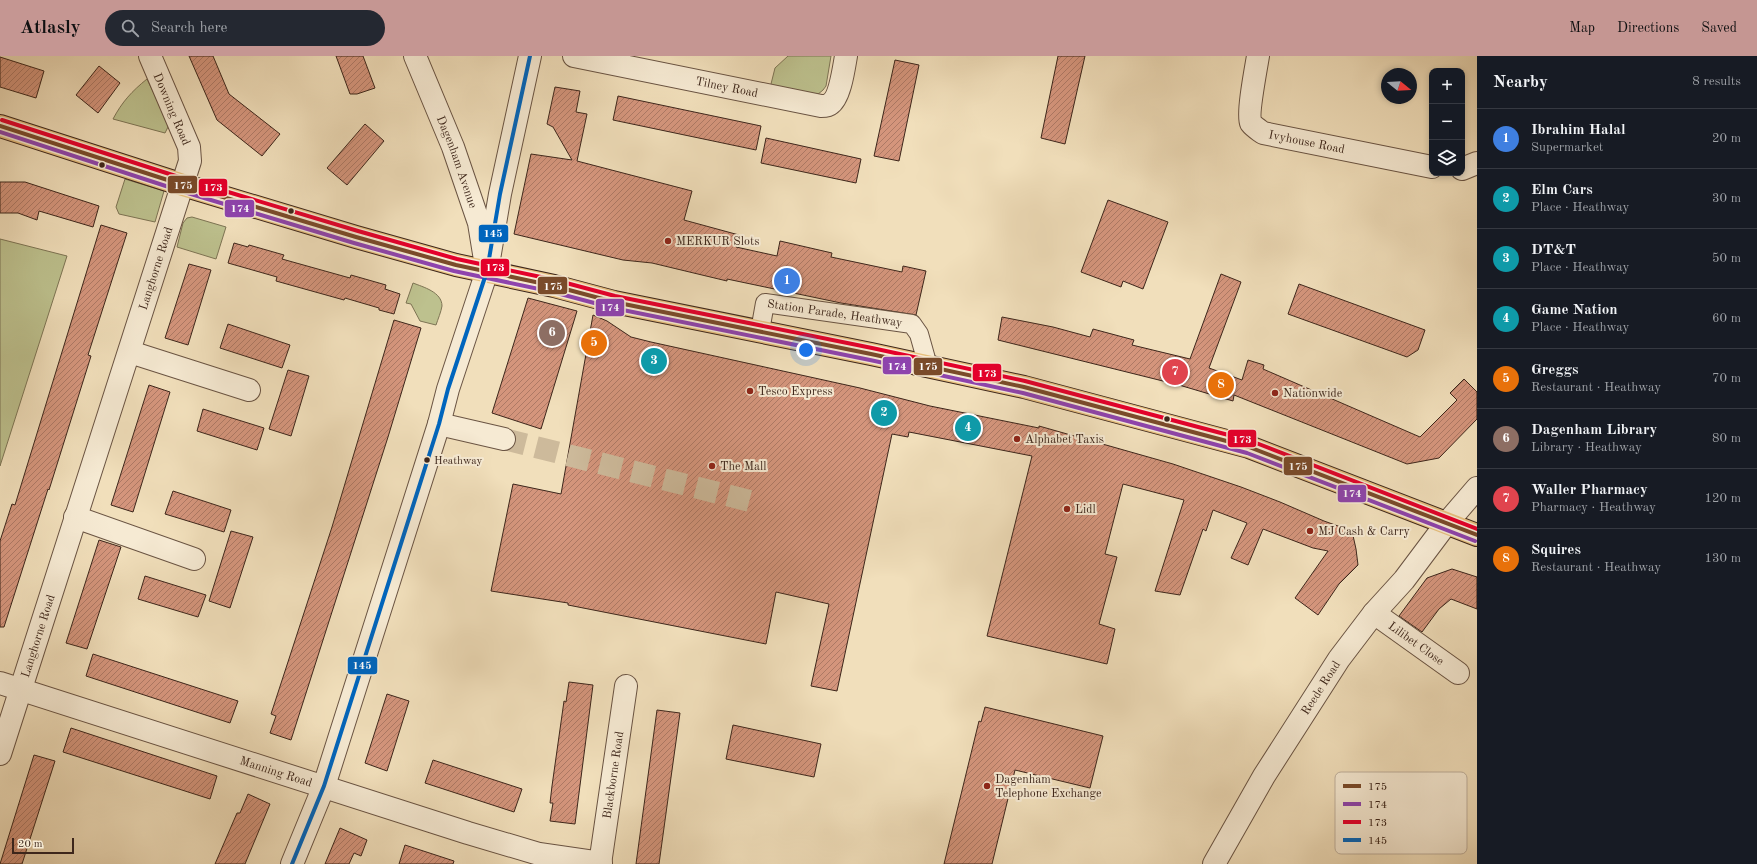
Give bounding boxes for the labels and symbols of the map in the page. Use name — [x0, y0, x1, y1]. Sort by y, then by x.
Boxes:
north arrow — [1381, 68, 1417, 104]
street label: Downing Road — [150, 72, 192, 147]
street label: Tilney Road — [694, 76, 759, 100]
street label: Dagenham Avenue — [434, 114, 479, 210]
street label: Ivyhouse Road — [1268, 129, 1346, 156]
unlabelled marker — [97, 160, 107, 170]
line badge: 175 — [167, 175, 198, 194]
line badge: 173 — [198, 178, 228, 197]
text: 175 — [173, 181, 193, 192]
text: 173 — [203, 183, 223, 194]
line badge: 174 — [224, 199, 255, 218]
text: 174 — [230, 204, 250, 215]
unlabelled marker — [286, 206, 296, 216]
line badge: 145 — [478, 224, 509, 243]
street label: Langhorne Road — [138, 226, 175, 312]
text: 145 — [483, 229, 503, 240]
marker: MERKUR Slots — [663, 236, 673, 246]
place label: MERKUR Slots — [676, 236, 759, 248]
line badge: 173 — [480, 258, 510, 277]
text: 173 — [485, 263, 505, 274]
pin: 1 — [774, 266, 800, 296]
line badge: 175 — [537, 276, 568, 295]
text: 175 — [543, 282, 563, 293]
line badge: 174 — [595, 298, 625, 317]
street label: Station Parade, Heathway — [766, 298, 904, 330]
text: 174 — [600, 303, 620, 314]
pin: 6 — [539, 318, 565, 348]
pin: 5 — [581, 328, 607, 358]
your location — [796, 340, 816, 360]
pin: 3 — [641, 346, 667, 376]
line badge: 174 — [882, 356, 912, 375]
line badge: 175 — [913, 357, 943, 376]
pin: 7 — [1162, 357, 1188, 387]
text: 174 — [887, 362, 907, 373]
text: 175 — [918, 362, 938, 373]
line badge: 173 — [972, 363, 1002, 382]
text: 173 — [977, 369, 997, 380]
pin: 8 — [1208, 370, 1234, 400]
marker: Tesco Express — [745, 386, 755, 396]
place label: Tesco Express — [758, 386, 833, 398]
marker: Nationwide — [1270, 388, 1280, 398]
place label: Nationwide — [1283, 388, 1343, 400]
pin: 2 — [871, 398, 897, 428]
pin: 4 — [955, 413, 981, 443]
unlabelled marker — [1162, 414, 1172, 424]
line badge: 173 — [1227, 429, 1257, 448]
marker: Alphabet Taxis — [1012, 434, 1022, 444]
place label: Alphabet Taxis — [1025, 434, 1104, 446]
text: 173 — [1232, 435, 1252, 446]
marker: Heathway — [422, 455, 432, 465]
place label: Heathway — [434, 456, 482, 467]
line badge: 175 — [1283, 456, 1313, 476]
marker: The Mall — [707, 461, 717, 471]
place label: The Mall — [720, 461, 766, 473]
text: 175 — [1288, 462, 1308, 473]
line badge: 174 — [1337, 484, 1367, 503]
text: 174 — [1342, 489, 1362, 500]
marker: Lidl — [1062, 504, 1072, 514]
place label: Lidl — [1075, 504, 1096, 516]
marker: MJ Cash & Carry — [1305, 526, 1315, 536]
place label: MJ Cash & Carry — [1318, 526, 1411, 538]
street label: Langhorne Road — [20, 593, 58, 679]
street label: Lilibet Close — [1386, 620, 1446, 668]
line badge: 145 — [347, 656, 378, 675]
street label: Reede Road — [1300, 659, 1343, 717]
text: 145 — [352, 661, 372, 672]
street label: Blackborne Road — [602, 731, 626, 820]
street label: Manning Road — [238, 755, 314, 790]
legend — [1335, 772, 1467, 854]
place label: Dagenham Telephone Exchange — [995, 774, 1102, 800]
marker: Dagenham Telephone Exchange — [982, 781, 992, 791]
text: 175 — [1368, 782, 1387, 793]
text: 174 — [1368, 800, 1387, 811]
text: 173 — [1368, 818, 1387, 829]
scale bar — [12, 836, 74, 855]
text: 145 — [1368, 836, 1387, 847]

